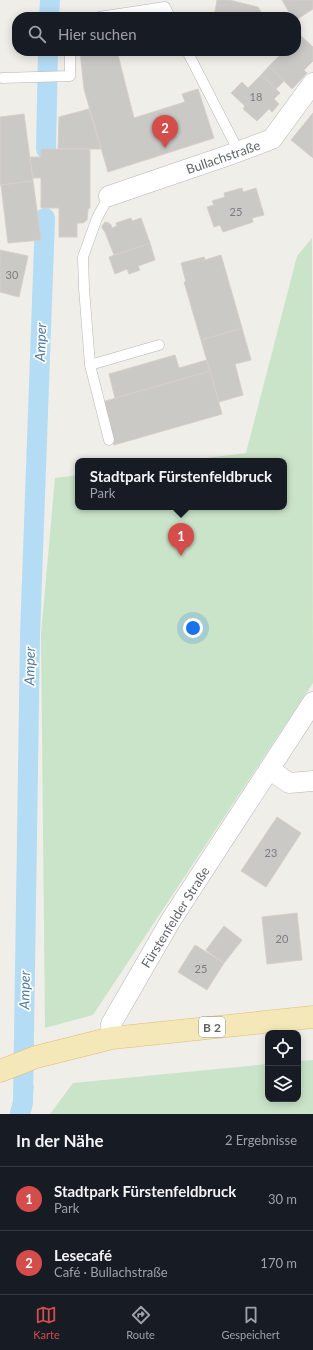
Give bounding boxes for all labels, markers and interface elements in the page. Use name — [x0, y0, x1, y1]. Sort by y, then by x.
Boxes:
search box — [12, 12, 301, 56]
icon: search — [26, 23, 48, 45]
text: Hier suchen — [58, 25, 137, 43]
house number: 18 — [250, 90, 262, 103]
pin: 2 — [152, 115, 178, 148]
street label: Bullachstraße — [184, 137, 262, 177]
house number: 25 — [230, 205, 242, 218]
house number: 30 — [6, 268, 19, 281]
water label: Amper — [31, 322, 49, 363]
popup — [75, 458, 287, 510]
text: Stadtpark Fürstenfeldbruck — [90, 467, 272, 485]
text: Park — [90, 485, 115, 501]
pin: 1 — [168, 523, 194, 556]
your location — [183, 618, 203, 638]
water label: Amper — [20, 646, 38, 687]
house number: 23 — [265, 846, 277, 859]
street label: Fürstenfelder Straße — [137, 863, 213, 971]
house number: 20 — [276, 932, 289, 945]
house number: 25 — [195, 962, 207, 975]
water label: Amper — [15, 970, 33, 1011]
road number: B 2 — [199, 1017, 225, 1037]
map controls — [265, 1030, 301, 1102]
button: locate — [265, 1030, 301, 1066]
button: layers — [265, 1066, 301, 1102]
text: In der Nähe — [16, 1130, 104, 1151]
text: 2 Ergebnisse — [225, 1132, 297, 1148]
text: Stadtpark Fürstenfeldbruck — [54, 1182, 236, 1200]
text: 1 — [25, 1191, 33, 1207]
text: 30 m — [268, 1191, 297, 1207]
text: Park — [54, 1200, 79, 1216]
text: Lesecafé — [54, 1246, 112, 1264]
text: 2 — [25, 1255, 33, 1271]
text: 170 m — [260, 1255, 297, 1271]
text: Café · Bullachstraße — [54, 1264, 168, 1280]
tab: Karte — [33, 1304, 60, 1341]
tab: Route — [126, 1304, 155, 1341]
tab: Gespeichert — [221, 1304, 280, 1341]

